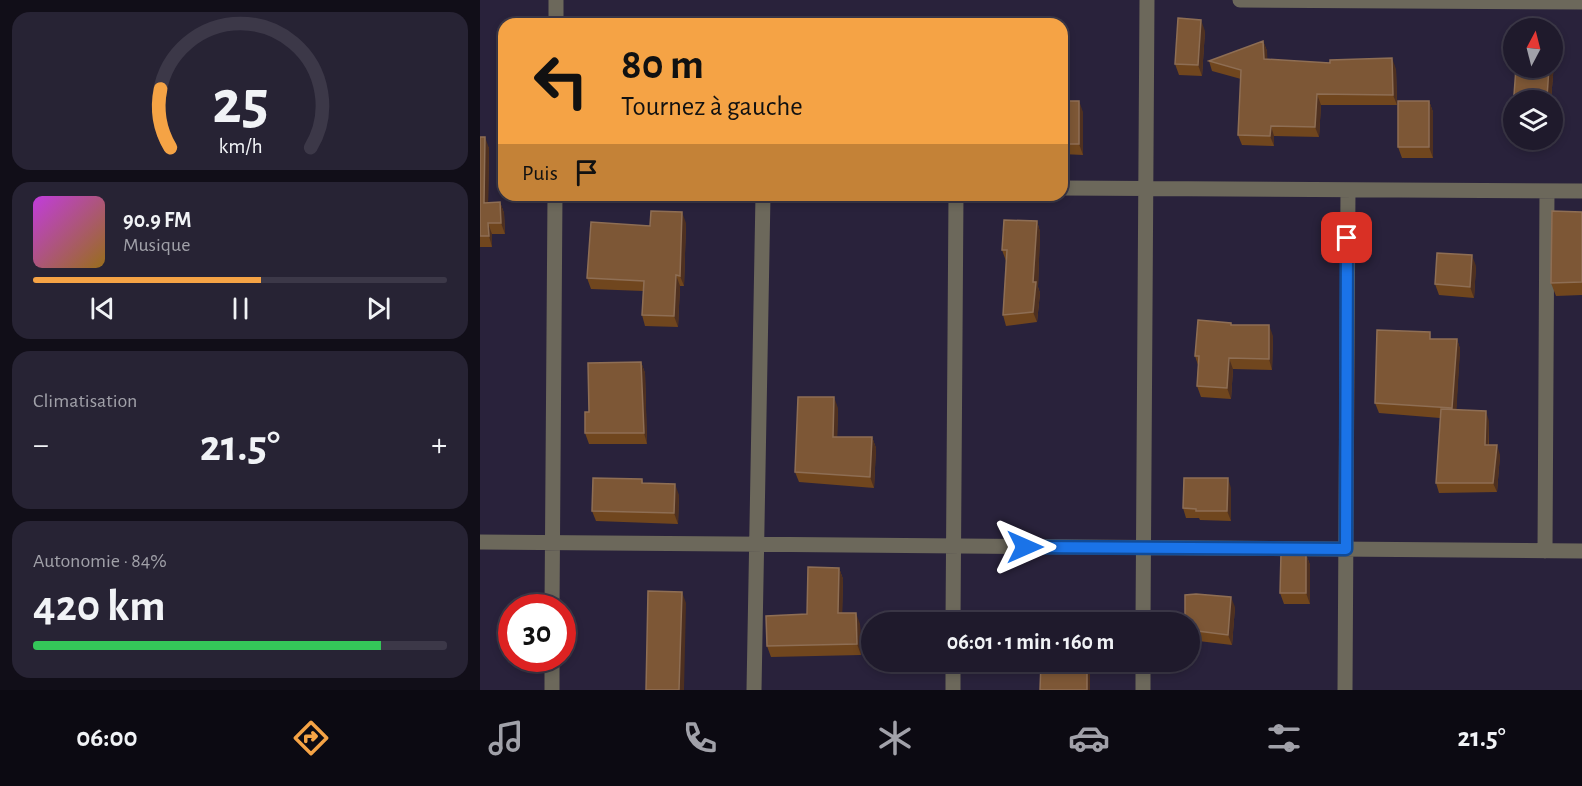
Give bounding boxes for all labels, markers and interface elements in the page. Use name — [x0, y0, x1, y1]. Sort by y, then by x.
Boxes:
north arrow — [1503, 18, 1563, 78]
map controls — [1503, 18, 1563, 150]
icon: left — [522, 42, 600, 120]
text: 80 m — [621, 44, 704, 86]
text: 25 — [212, 72, 268, 134]
button: layers — [1503, 90, 1563, 150]
text: Tournez à gauche — [621, 93, 803, 120]
text: km/h — [218, 136, 262, 157]
icon: arrive — [570, 156, 603, 189]
text: Puis — [522, 162, 558, 184]
text: 90.9 FM — [123, 209, 191, 231]
pin — [1321, 212, 1372, 263]
icon: arrive — [1330, 221, 1363, 254]
text: Musique — [123, 235, 190, 255]
icon: previous — [86, 292, 119, 325]
icon: pause — [224, 292, 257, 325]
icon: next — [362, 292, 395, 325]
text: Climatisation — [33, 391, 137, 411]
text: 21.5° — [200, 424, 280, 469]
text: − — [33, 429, 49, 462]
text: + — [431, 429, 447, 462]
position arrow — [993, 515, 1057, 579]
text: Autonomie · 84% — [33, 551, 167, 571]
text: 420 km — [33, 584, 166, 629]
speed limit sign: 30 — [498, 594, 576, 672]
text: 06:01 · 1 min · 160 m — [947, 631, 1114, 653]
icon: directions — [290, 717, 332, 759]
icon: music — [485, 717, 527, 759]
icon: phone — [679, 717, 721, 759]
icon: climate — [874, 717, 916, 759]
icon: car — [1068, 717, 1110, 759]
icon: filters — [1263, 717, 1305, 759]
text: 06:00 — [76, 724, 138, 751]
text: 21.5° — [1457, 724, 1506, 751]

